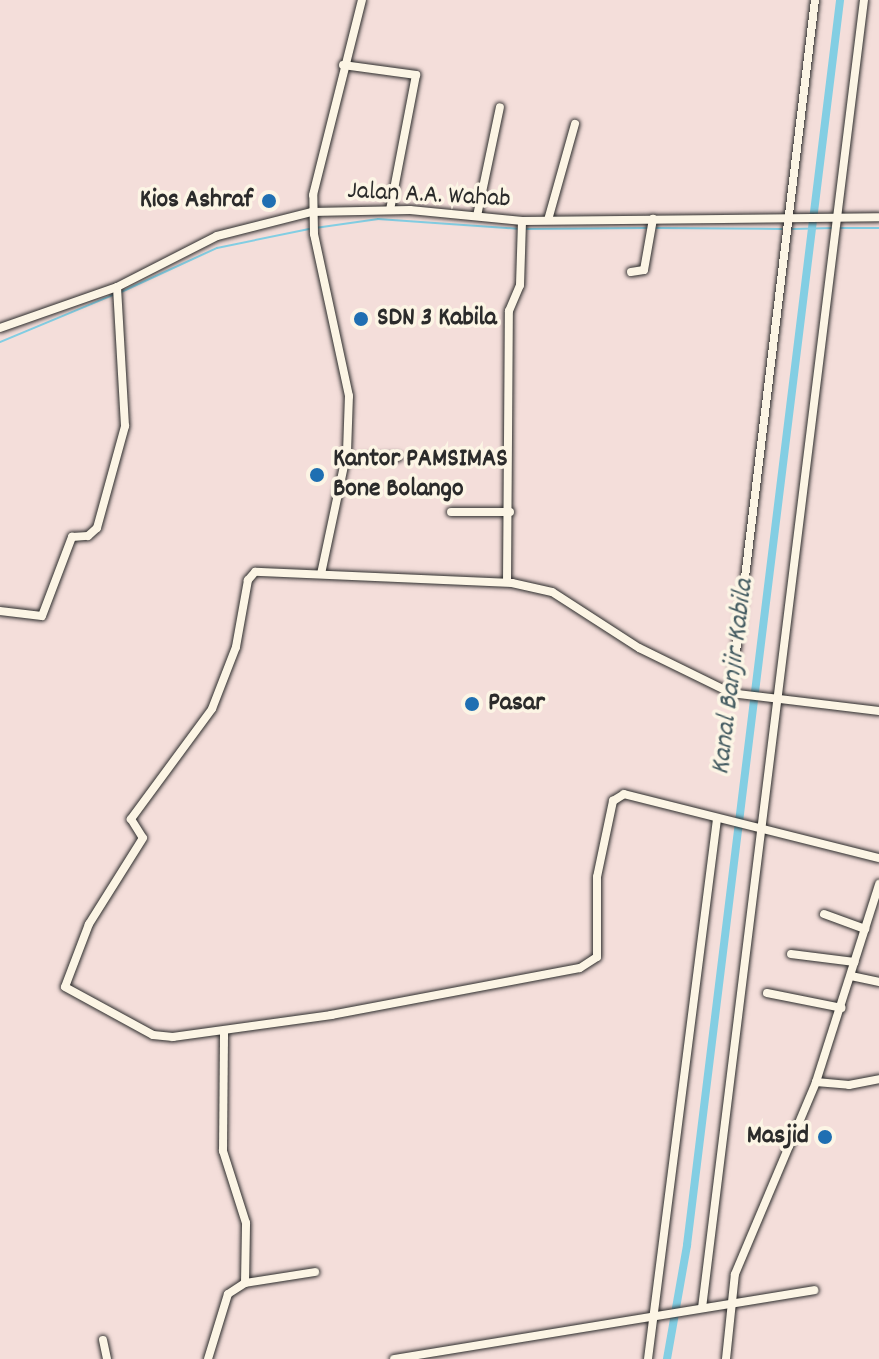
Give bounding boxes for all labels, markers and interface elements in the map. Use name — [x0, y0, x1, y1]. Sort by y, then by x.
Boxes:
street label: Jalan A.A. Wahab — [347, 176, 511, 216]
place label: Kios Ashraf — [140, 185, 253, 217]
marker: Kios Ashraf — [260, 192, 278, 210]
place label: SDN 3 Kabila — [377, 303, 497, 335]
marker: SDN 3 Kabila — [352, 310, 370, 328]
place label: Kantor PAMSIMAS Bone Bolango — [333, 444, 508, 506]
marker: Kantor PAMSIMAS Bone Bolango — [308, 466, 326, 484]
water label: Kanal Banjir Kabila — [705, 577, 763, 777]
place label: Pasar — [488, 688, 545, 720]
marker: Pasar — [463, 695, 481, 713]
place label: Masjid — [747, 1121, 809, 1153]
marker: Masjid — [816, 1128, 834, 1146]

